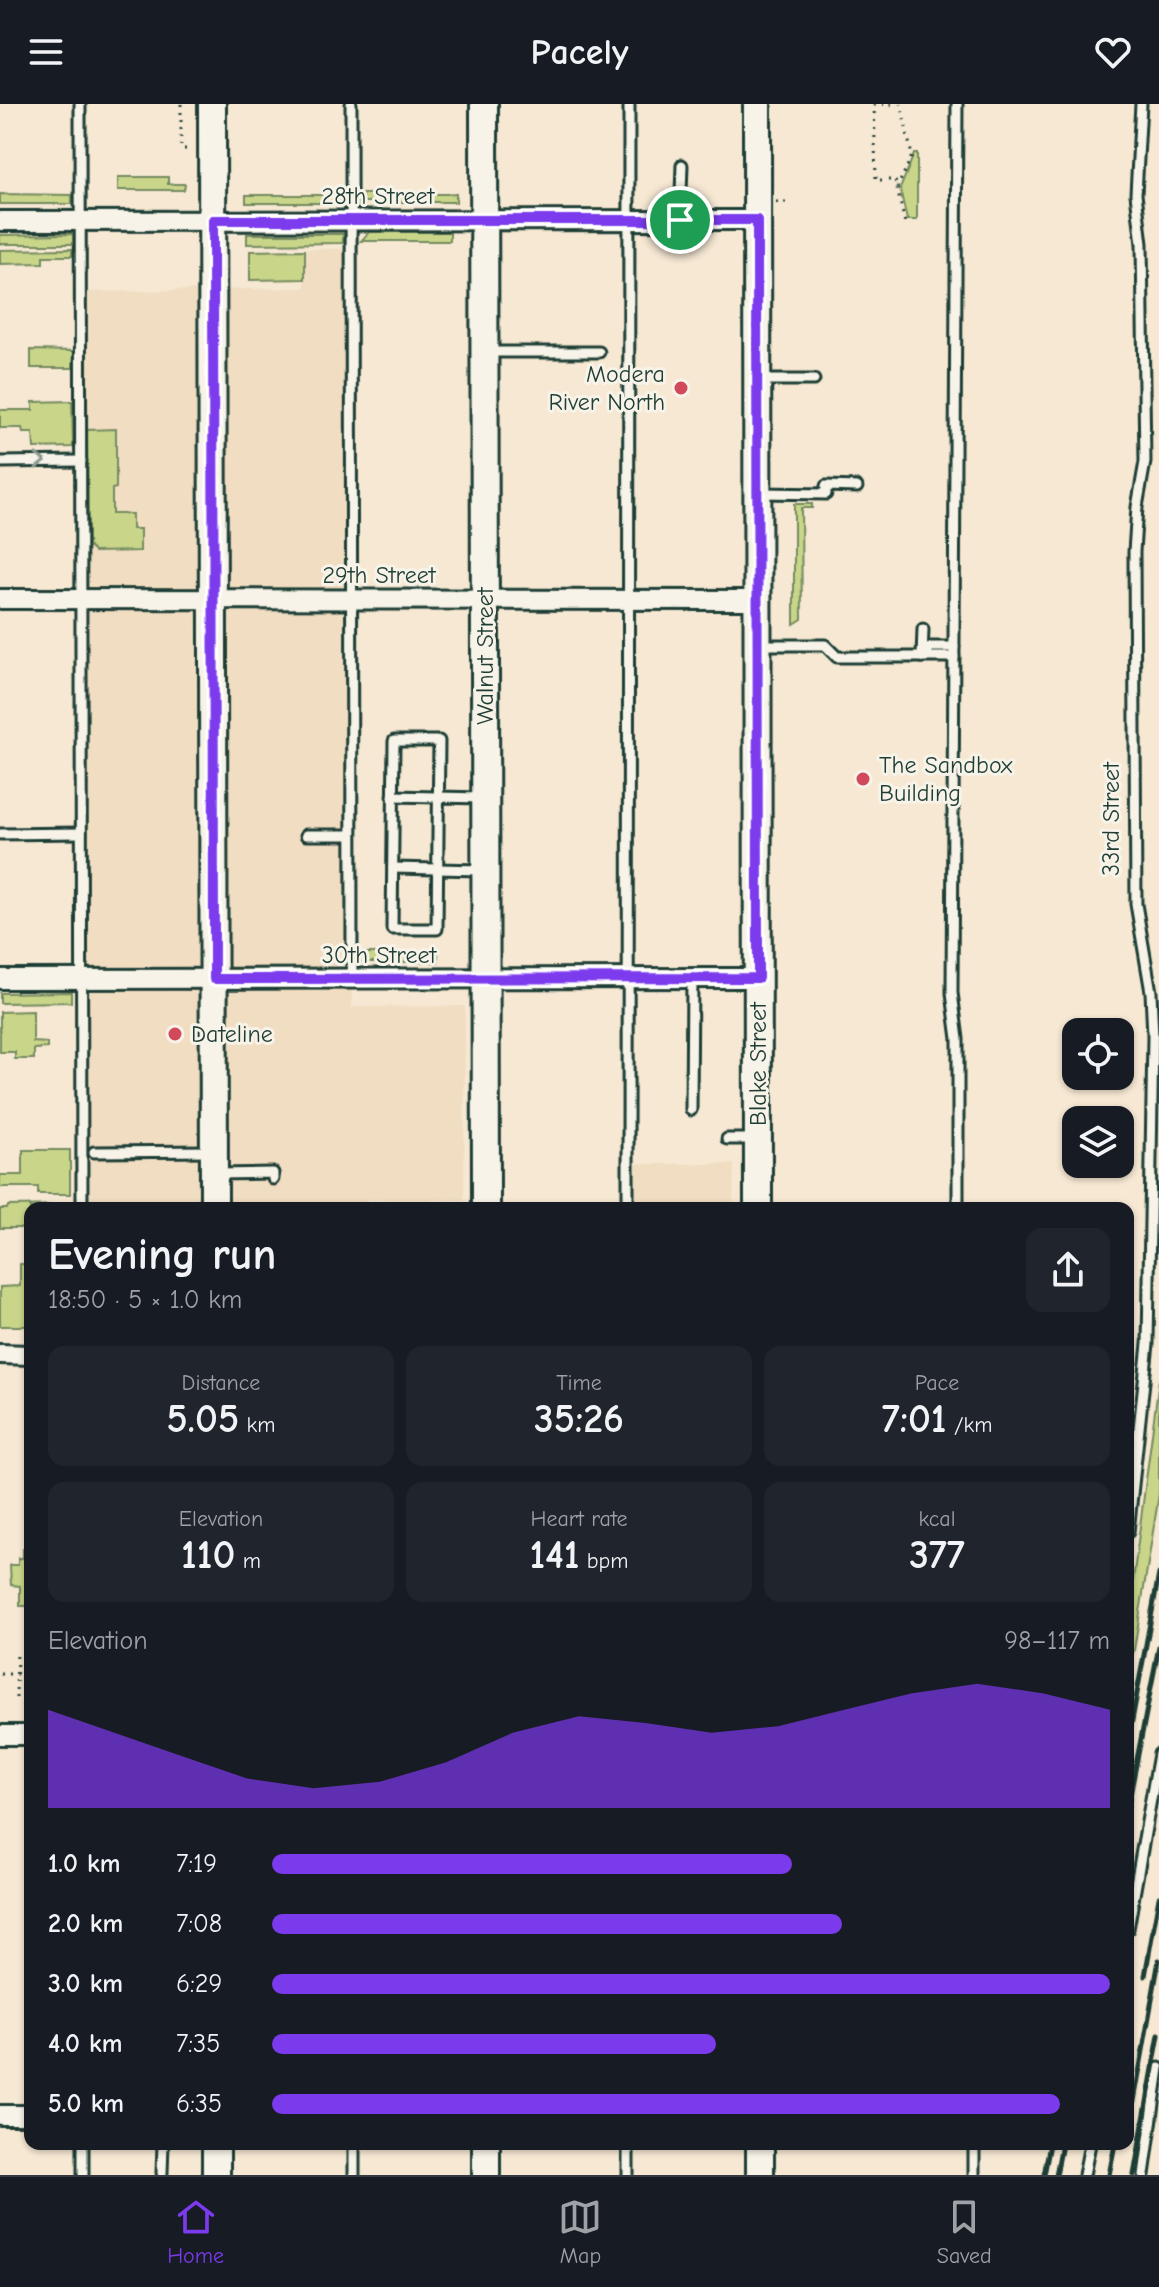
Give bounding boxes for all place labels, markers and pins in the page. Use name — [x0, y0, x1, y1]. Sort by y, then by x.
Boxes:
pin — [646, 186, 714, 254]
place label: Modera River North — [548, 360, 665, 416]
marker: Modera River North — [672, 379, 690, 397]
place label: The Sandbox Building — [879, 751, 1013, 807]
marker: The Sandbox Building — [854, 770, 872, 788]
place label: Dateline — [191, 1020, 273, 1048]
marker: Dateline — [166, 1025, 184, 1043]

